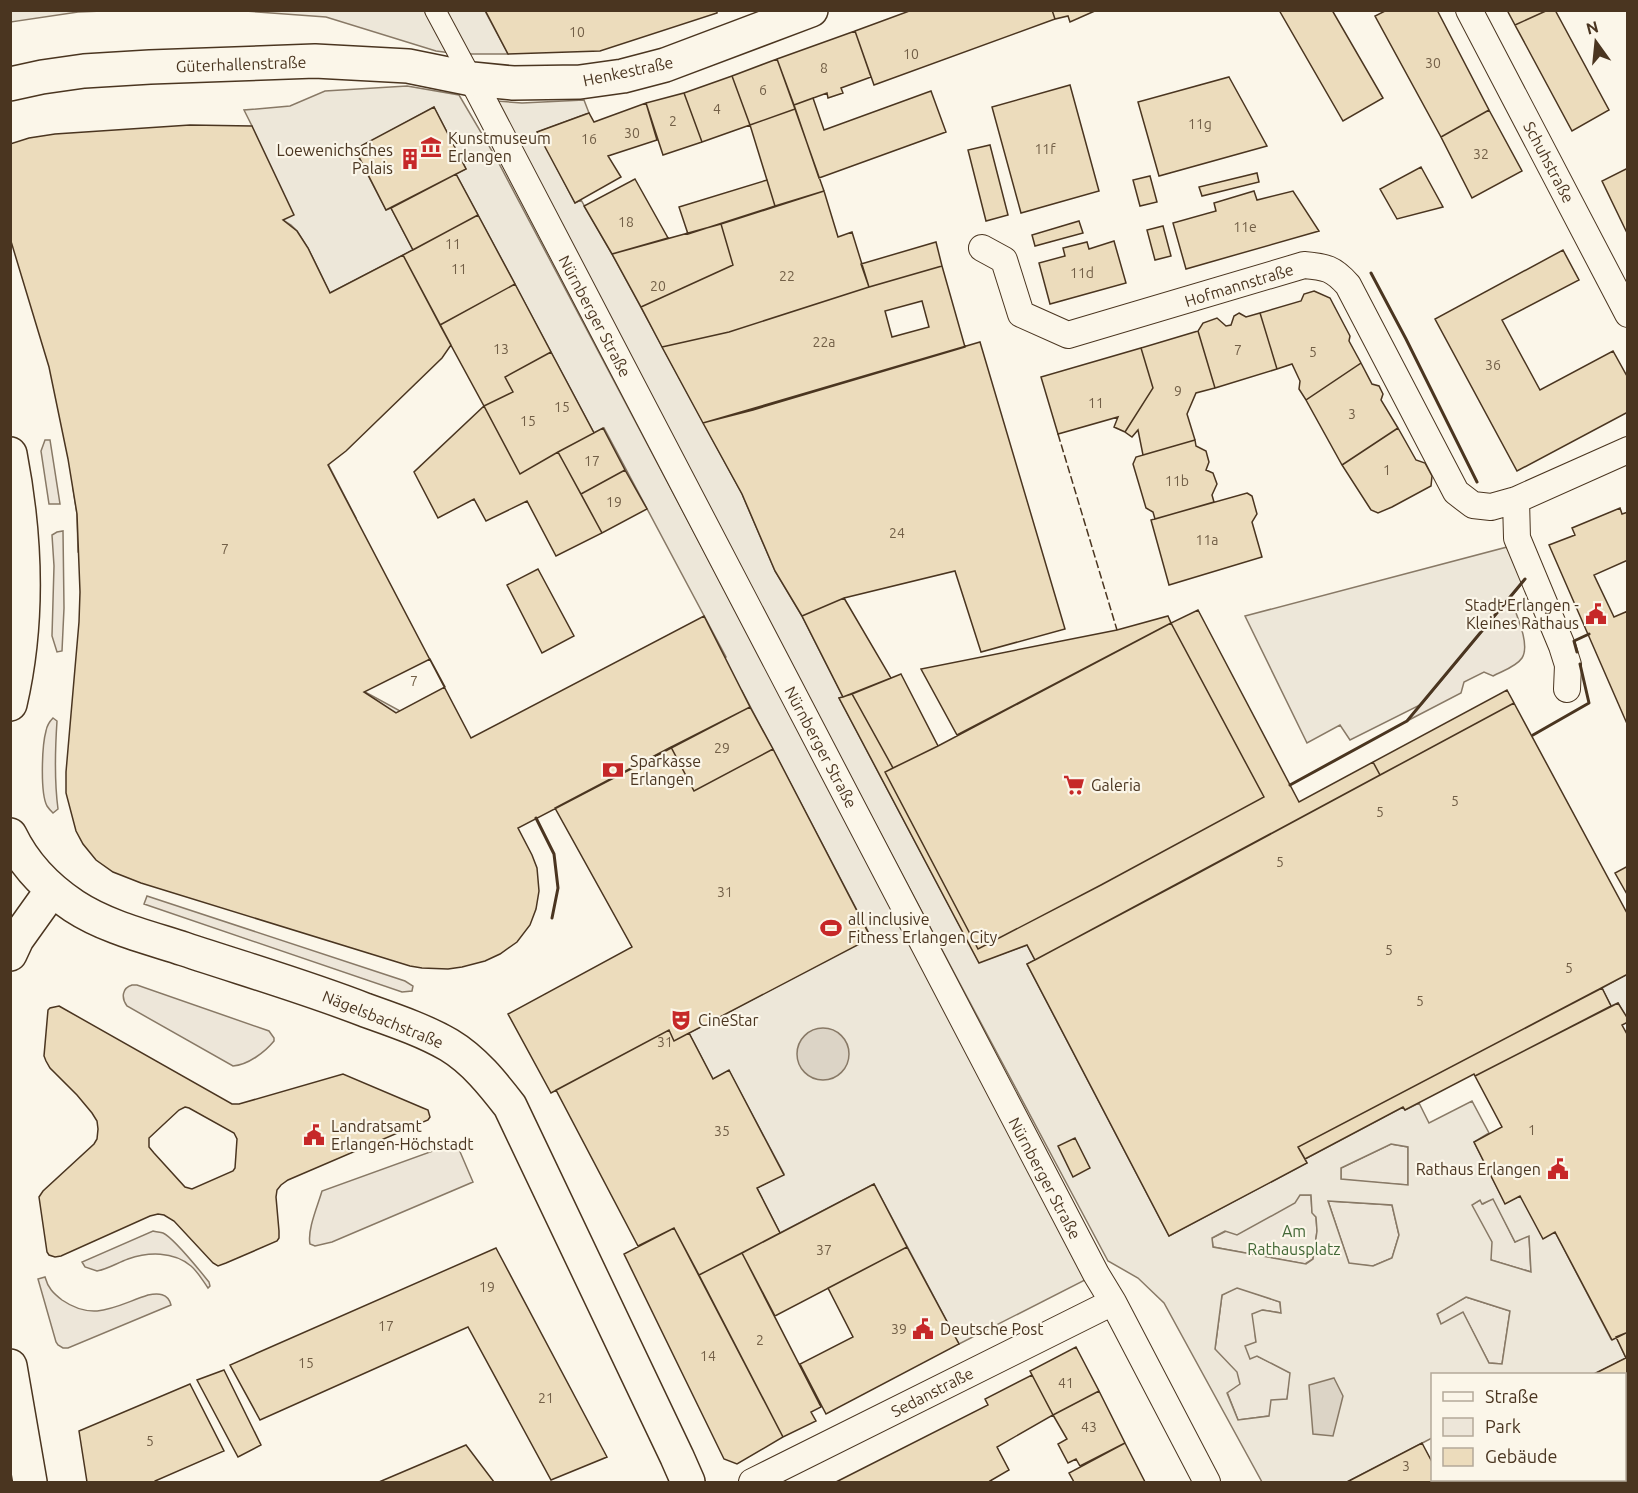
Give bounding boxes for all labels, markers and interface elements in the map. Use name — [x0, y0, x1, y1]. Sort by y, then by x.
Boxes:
north arrow — [1566, 12, 1626, 72]
text: N — [1584, 17, 1600, 38]
house number: 10 — [569, 24, 585, 40]
house number: 10 — [903, 46, 919, 62]
street label: Güterhallenstraße — [175, 53, 307, 75]
street label: Henkestraße — [581, 53, 675, 89]
house number: 30 — [1425, 55, 1441, 71]
house number: 8 — [820, 60, 828, 76]
house number: 6 — [759, 82, 767, 98]
house number: 4 — [713, 101, 721, 117]
house number: 2 — [669, 113, 677, 129]
house number: 11g — [1188, 116, 1212, 132]
street label: Schuhstraße — [1520, 118, 1578, 206]
house number: 30 — [624, 125, 640, 141]
place label: Kunstmuseum Erlangen — [448, 129, 551, 165]
house number: 16 — [581, 131, 597, 147]
museum icon: Kunstmuseum Erlangen — [419, 135, 443, 159]
place label: Loewenichsches Palais — [277, 141, 393, 177]
house number: 11f — [1034, 141, 1056, 157]
house number: 32 — [1473, 146, 1489, 162]
building icon: Loewenichsches Palais — [398, 147, 422, 171]
house number: 18 — [618, 214, 634, 230]
house number: 11e — [1233, 219, 1257, 235]
house number: 11 — [445, 236, 461, 252]
street label: Nürnberger Straße — [555, 252, 635, 380]
street label: Hofmannstraße — [1182, 260, 1296, 310]
house number: 11 — [451, 261, 467, 277]
house number: 11d — [1070, 265, 1094, 281]
house number: 22 — [779, 268, 795, 284]
house number: 20 — [650, 278, 666, 294]
house number: 22a — [813, 334, 836, 350]
house number: 13 — [493, 341, 509, 357]
house number: 7 — [1234, 342, 1242, 358]
house number: 5 — [1309, 344, 1317, 360]
house number: 36 — [1485, 357, 1501, 373]
house number: 9 — [1174, 383, 1182, 399]
house number: 11 — [1088, 395, 1104, 411]
house number: 15 — [554, 399, 570, 415]
house number: 3 — [1348, 406, 1356, 422]
house number: 15 — [520, 413, 536, 429]
house number: 17 — [584, 453, 600, 469]
house number: 1 — [1383, 462, 1391, 478]
house number: 11b — [1165, 473, 1189, 489]
house number: 19 — [606, 494, 622, 510]
house number: 24 — [889, 525, 905, 541]
house number: 11a — [1196, 532, 1219, 548]
house number: 7 — [221, 541, 229, 557]
place label: Stadt Erlangen - Kleines Rathaus — [1465, 596, 1579, 632]
public building icon: Stadt Erlangen - Kleines Rathaus — [1584, 602, 1608, 626]
house number: 7 — [410, 673, 418, 689]
street label: Nürnberger Straße — [781, 683, 861, 811]
house number: 29 — [714, 740, 730, 756]
place label: Sparkasse Erlangen — [630, 752, 701, 788]
bank icon: Sparkasse Erlangen — [601, 758, 625, 782]
supermarket icon: Galeria — [1062, 773, 1086, 797]
place label: Galeria — [1091, 776, 1141, 794]
house number: 5 — [1451, 793, 1459, 809]
house number: 5 — [1376, 804, 1384, 820]
house number: 5 — [1276, 854, 1284, 870]
house number: 31 — [717, 884, 733, 900]
place label: all inclusive Fitness Erlangen City — [848, 910, 998, 946]
sports icon: all inclusive Fitness Erlangen City — [819, 916, 843, 940]
house number: 5 — [1385, 942, 1393, 958]
house number: 5 — [1565, 960, 1573, 976]
street label: Nägelsbachstraße — [320, 986, 446, 1052]
house number: 5 — [1416, 993, 1424, 1009]
theatre icon: CineStar — [669, 1008, 693, 1032]
place label: CineStar — [698, 1011, 759, 1029]
house number: 31 — [657, 1034, 673, 1050]
street label: Nürnberger Straße — [1005, 1114, 1085, 1242]
place label: Landratsamt Erlangen-Höchstadt — [331, 1117, 474, 1153]
house number: 1 — [1528, 1122, 1536, 1138]
public building icon: Landratsamt Erlangen-Höchstadt — [302, 1123, 326, 1147]
house number: 35 — [714, 1123, 730, 1139]
public building icon: Rathaus Erlangen — [1546, 1157, 1570, 1181]
place label: Rathaus Erlangen — [1416, 1160, 1541, 1178]
park label: Am Rathausplatz — [1247, 1222, 1341, 1258]
house number: 37 — [816, 1242, 832, 1258]
house number: 19 — [479, 1279, 495, 1295]
public building icon: Deutsche Post — [911, 1317, 935, 1341]
house number: 17 — [378, 1318, 394, 1334]
place label: Deutsche Post — [940, 1320, 1044, 1338]
house number: 39 — [891, 1321, 907, 1337]
house number: 2 — [756, 1332, 764, 1348]
house number: 14 — [700, 1348, 716, 1364]
house number: 15 — [298, 1355, 314, 1371]
street label: Sedanstraße — [888, 1364, 976, 1420]
legend — [1431, 1373, 1626, 1481]
house number: 41 — [1058, 1375, 1074, 1391]
text: Straße — [1485, 1386, 1538, 1406]
house number: 21 — [538, 1390, 554, 1406]
text: Park — [1485, 1416, 1521, 1436]
house number: 43 — [1081, 1419, 1097, 1435]
house number: 5 — [146, 1433, 154, 1449]
text: Gebäude — [1485, 1446, 1557, 1466]
house number: 3 — [1402, 1458, 1410, 1474]

